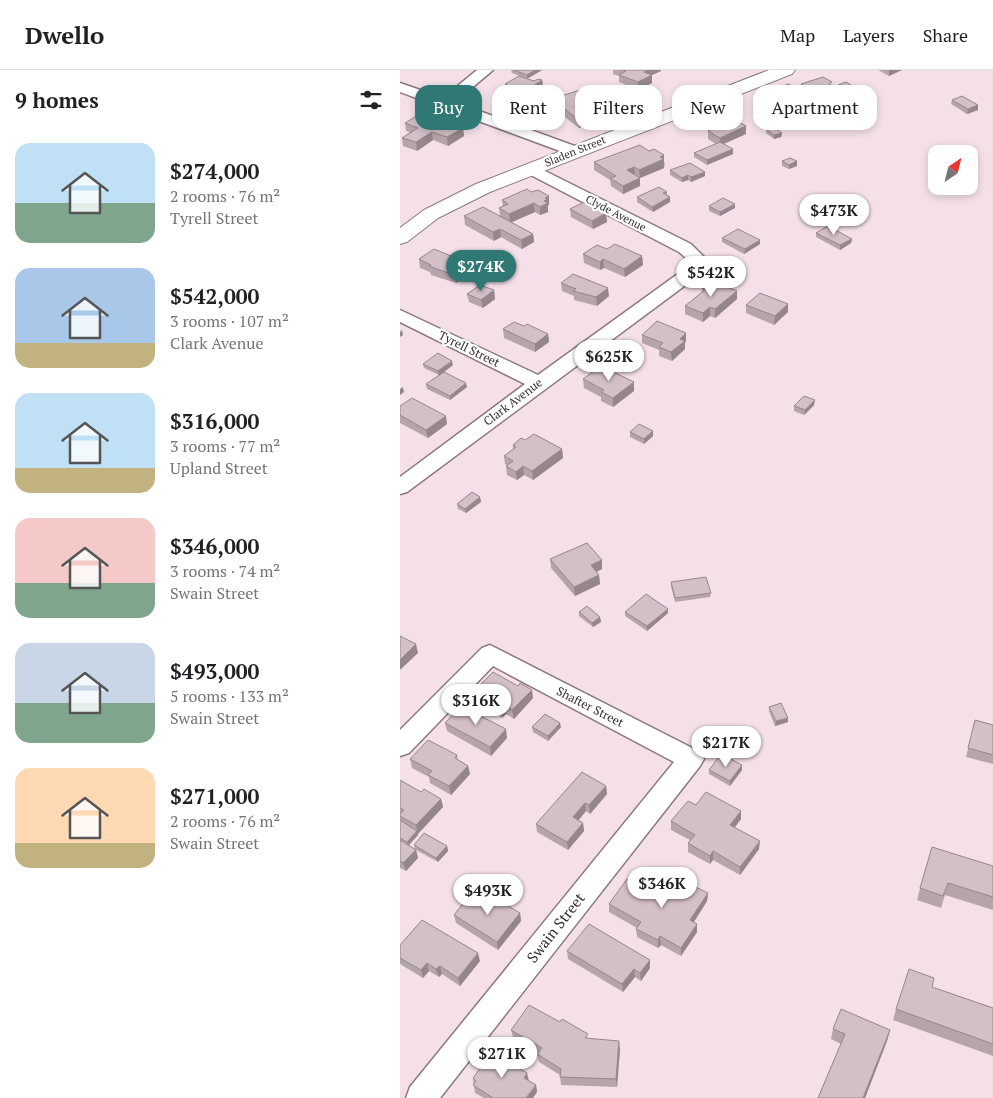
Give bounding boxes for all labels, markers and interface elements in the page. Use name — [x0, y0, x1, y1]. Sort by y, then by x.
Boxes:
text: Dwello — [25, 19, 104, 51]
text: Map — [780, 23, 815, 47]
text: Layers — [843, 23, 895, 47]
text: Share — [923, 23, 968, 47]
chip: Buy — [415, 85, 482, 130]
chip: Rent — [492, 85, 565, 130]
chip: Filters — [575, 85, 662, 130]
chip: New — [672, 85, 743, 130]
chip: Apartment — [753, 85, 877, 130]
text: 9 homes — [15, 86, 99, 114]
icon: filters — [357, 86, 385, 114]
street label: Sladen Street — [542, 132, 608, 170]
north arrow — [928, 145, 978, 195]
map controls — [928, 145, 978, 195]
text: $274,000 — [170, 157, 259, 185]
icon: home — [55, 163, 115, 223]
text: 2 rooms · 76 m² — [170, 185, 280, 207]
street label: Clyde Avenue — [583, 192, 649, 234]
pin: $473K — [799, 194, 869, 236]
text: $473K — [810, 199, 858, 221]
text: Tyrell Street — [170, 207, 258, 229]
pin: $274K — [446, 250, 516, 292]
text: $274K — [457, 255, 505, 277]
pin: $542K — [676, 256, 746, 298]
text: $542K — [687, 261, 735, 283]
text: $542,000 — [170, 282, 259, 310]
icon: home — [55, 288, 115, 348]
text: 3 rooms · 107 m² — [170, 310, 289, 332]
street label: Tyrell Street — [436, 327, 503, 370]
text: Clark Avenue — [170, 332, 264, 354]
pin: $625K — [574, 340, 644, 382]
text: $625K — [585, 345, 633, 367]
street label: Clark Avenue — [480, 374, 545, 429]
text: $316,000 — [170, 407, 259, 435]
icon: home — [55, 413, 115, 473]
text: 3 rooms · 77 m² — [170, 435, 280, 457]
text: Upland Street — [170, 457, 268, 479]
text: $346,000 — [170, 532, 259, 560]
icon: home — [55, 538, 115, 598]
text: 3 rooms · 74 m² — [170, 560, 280, 582]
text: Swain Street — [170, 582, 259, 604]
text: $493,000 — [170, 657, 259, 685]
icon: home — [55, 663, 115, 723]
street label: Shafter Street — [554, 683, 627, 730]
pin: $316K — [441, 684, 511, 726]
text: 5 rooms · 133 m² — [170, 685, 289, 707]
text: $316K — [452, 689, 500, 711]
text: Swain Street — [170, 707, 259, 729]
pin: $217K — [691, 726, 761, 768]
text: $217K — [702, 731, 750, 753]
text: $271,000 — [170, 782, 259, 810]
icon: home — [55, 788, 115, 848]
text: 2 rooms · 76 m² — [170, 810, 280, 832]
text: Swain Street — [170, 832, 259, 854]
pin: $346K — [627, 866, 697, 909]
text: $346K — [638, 872, 686, 894]
pin: $493K — [453, 874, 523, 916]
text: $493K — [464, 879, 512, 901]
street label: Swain Street — [522, 888, 589, 966]
pin: $271K — [467, 1036, 537, 1079]
text: $271K — [478, 1042, 526, 1064]

